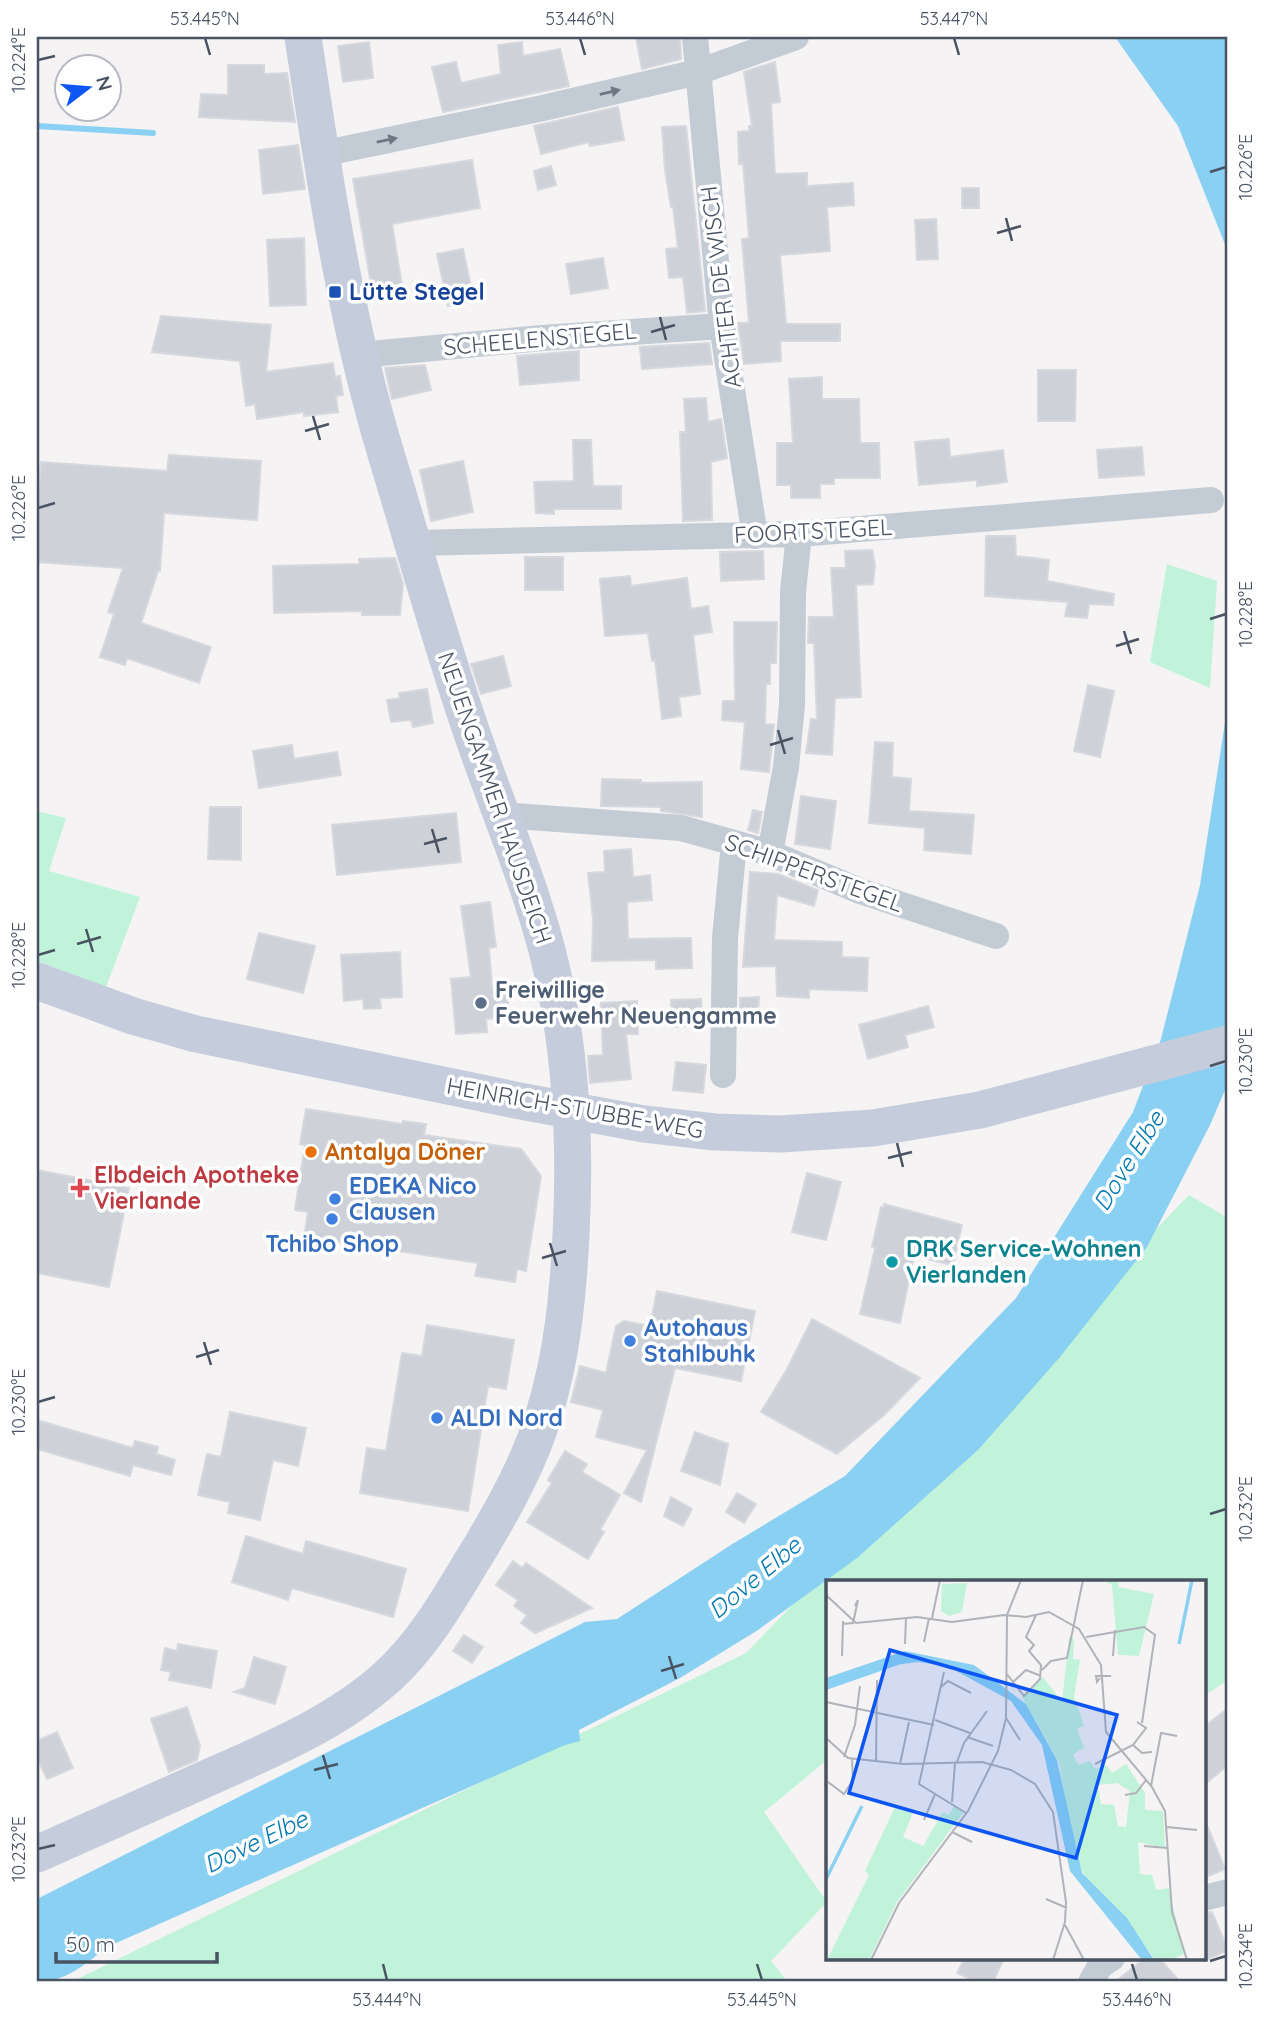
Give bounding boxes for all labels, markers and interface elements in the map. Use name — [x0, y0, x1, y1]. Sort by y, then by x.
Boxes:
text: 53.445°N — [170, 7, 240, 30]
text: 53.446°N — [545, 7, 615, 30]
text: 53.447°N — [920, 7, 988, 30]
text: 10.224°E — [7, 27, 30, 93]
north arrow — [52, 52, 122, 122]
text: N — [91, 73, 118, 93]
one-way arrow — [599, 86, 621, 97]
text: 10.226°E — [1234, 134, 1257, 200]
one-way arrow — [377, 135, 399, 146]
street label: ACHTER DE WISCH — [694, 184, 747, 390]
place label: Lütte Stegel — [349, 277, 485, 306]
marker: Lütte Stegel — [327, 284, 343, 300]
street label: SCHEELENSTEGEL — [442, 316, 638, 361]
text: 10.226°E — [7, 475, 30, 541]
street label: FOORTSTEGEL — [733, 512, 893, 549]
text: 10.228°E — [1234, 581, 1257, 647]
street label: NEUENGAMMER HAUSDEICH — [432, 648, 559, 948]
street label: SCHIPPERSTEGEL — [721, 827, 907, 918]
text: 10.228°E — [7, 922, 30, 988]
place label: Freiwillige Feuerwehr Neuengamme — [495, 975, 777, 1030]
marker: Freiwillige Feuerwehr Neuengamme — [473, 995, 489, 1011]
text: 10.230°E — [1234, 1028, 1257, 1094]
street label: HEINRICH-STUBBE-WEG — [444, 1071, 706, 1144]
water label: Dove Elbe — [1086, 1104, 1171, 1216]
place label: Antalya Döner — [325, 1137, 486, 1166]
marker: Antalya Döner — [303, 1144, 319, 1160]
place label: Elbdeich Apotheke Vierlande — [94, 1160, 299, 1215]
place label: EDEKA Nico Clausen — [349, 1171, 477, 1226]
marker: Elbdeich Apotheke Vierlande — [72, 1180, 88, 1196]
marker: EDEKA Nico Clausen — [327, 1191, 343, 1207]
marker: Tchibo Shop — [324, 1211, 340, 1227]
place label: Tchibo Shop — [265, 1229, 399, 1258]
place label: DRK Service-Wohnen Vierlanden — [906, 1234, 1141, 1289]
marker: DRK Service-Wohnen Vierlanden — [884, 1254, 900, 1270]
place label: Autohaus Stahlbuhk — [644, 1313, 756, 1368]
marker: Autohaus Stahlbuhk — [622, 1333, 638, 1349]
text: 10.230°E — [7, 1369, 30, 1435]
place label: ALDI Nord — [451, 1403, 563, 1432]
marker: ALDI Nord — [429, 1410, 445, 1426]
text: 10.232°E — [1234, 1476, 1257, 1542]
water label: Dove Elbe — [702, 1529, 808, 1625]
inset map — [826, 1580, 1206, 1960]
water label: Dove Elbe — [199, 1802, 314, 1879]
text: 10.232°E — [7, 1816, 30, 1882]
scale bar — [56, 1921, 217, 1965]
text: 10.234°E — [1234, 1923, 1257, 1989]
text: 50 m — [66, 1931, 115, 1957]
text: 53.444°N — [352, 1988, 422, 2011]
text: 53.445°N — [727, 1988, 797, 2011]
text: 53.446°N — [1102, 1988, 1172, 2011]

